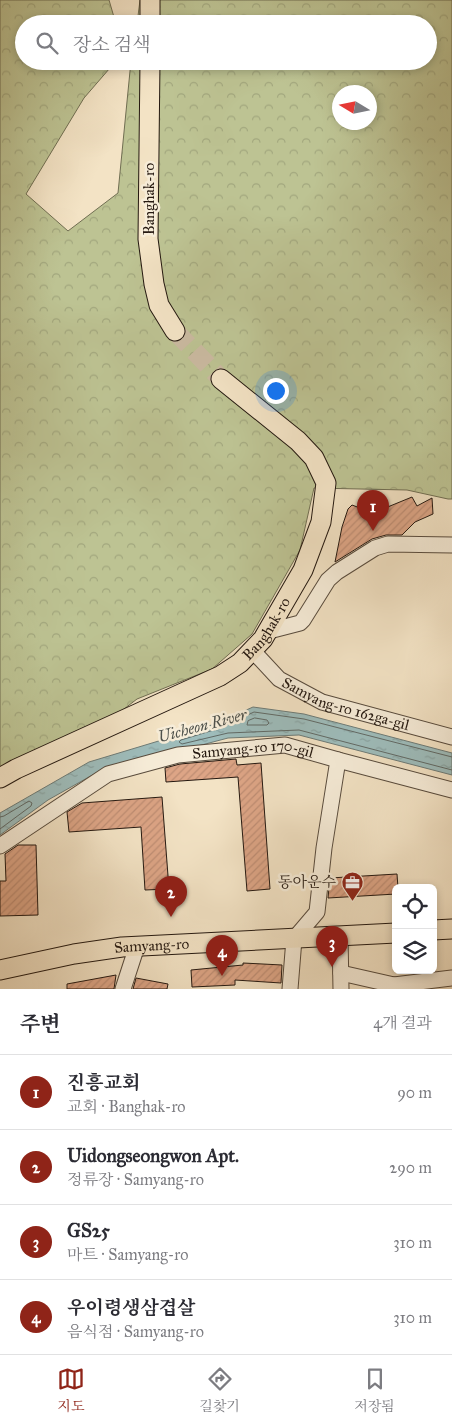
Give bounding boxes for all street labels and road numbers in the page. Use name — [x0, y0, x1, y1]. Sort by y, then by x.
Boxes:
street label: Banghak-ro — [140, 162, 158, 235]
street label: Banghak-ro — [239, 594, 294, 664]
street label: Samyang-ro 162ga-gil — [279, 673, 412, 734]
street label: Samyang-ro 170-gil — [192, 736, 317, 763]
street label: Samyang-ro — [113, 935, 190, 957]

